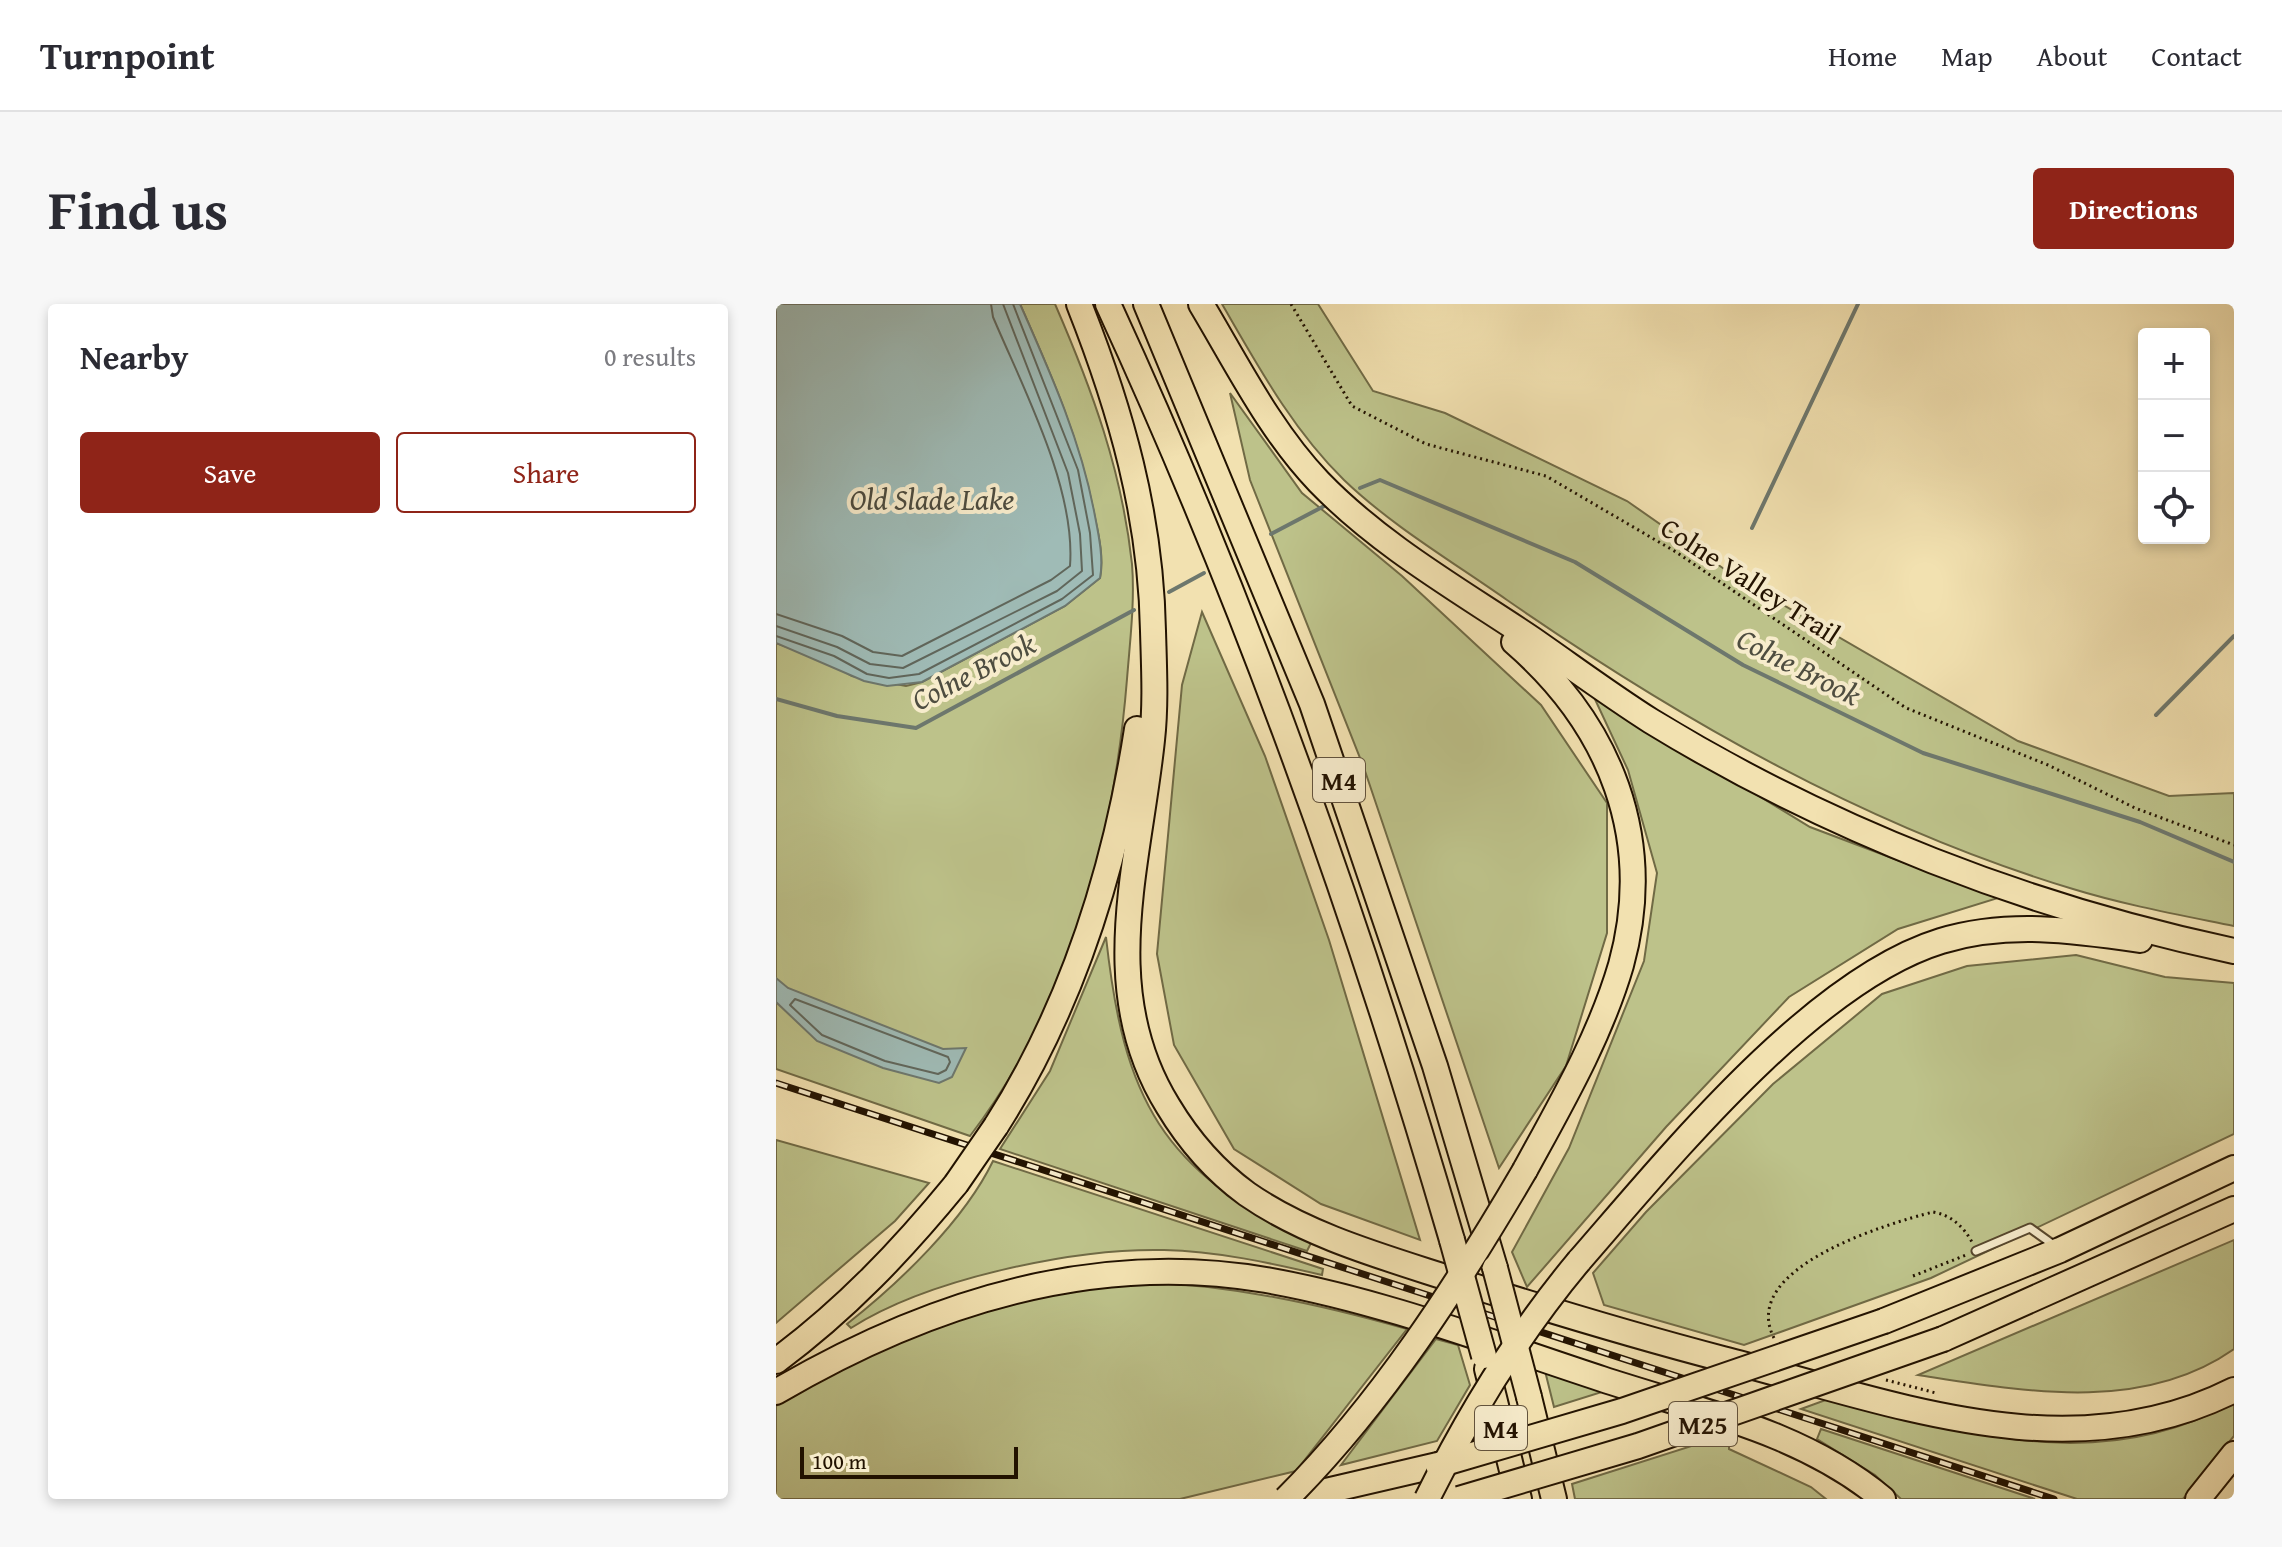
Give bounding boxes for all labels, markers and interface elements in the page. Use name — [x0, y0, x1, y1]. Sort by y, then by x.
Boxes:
text: Turnpoint — [40, 27, 215, 83]
text: Home — [1828, 35, 1897, 76]
text: Map — [1941, 35, 1993, 76]
text: About — [2037, 35, 2107, 76]
text: Contact — [2151, 35, 2242, 76]
text: Find us — [48, 167, 228, 250]
button: Directions — [2033, 168, 2234, 249]
map controls — [2138, 328, 2210, 544]
button: + — [2138, 328, 2210, 400]
text: Nearby — [80, 332, 189, 381]
text: 0 results — [604, 337, 696, 376]
button: − — [2138, 400, 2210, 472]
button: Save — [80, 432, 380, 513]
button: Share — [396, 432, 696, 513]
button: locate — [2138, 472, 2210, 544]
water label: Old Slade Lake — [850, 477, 1014, 521]
street label: Colne Valley Trail — [1653, 506, 1849, 654]
water label: Colne Brook — [1729, 616, 1869, 716]
water label: Colne Brook — [903, 621, 1043, 721]
road number: M4 — [1313, 758, 1365, 802]
road number: M25 — [1669, 1402, 1737, 1446]
road number: M4 — [1475, 1406, 1527, 1450]
scale bar — [800, 1443, 1018, 1479]
text: 100 m — [812, 1445, 867, 1477]

